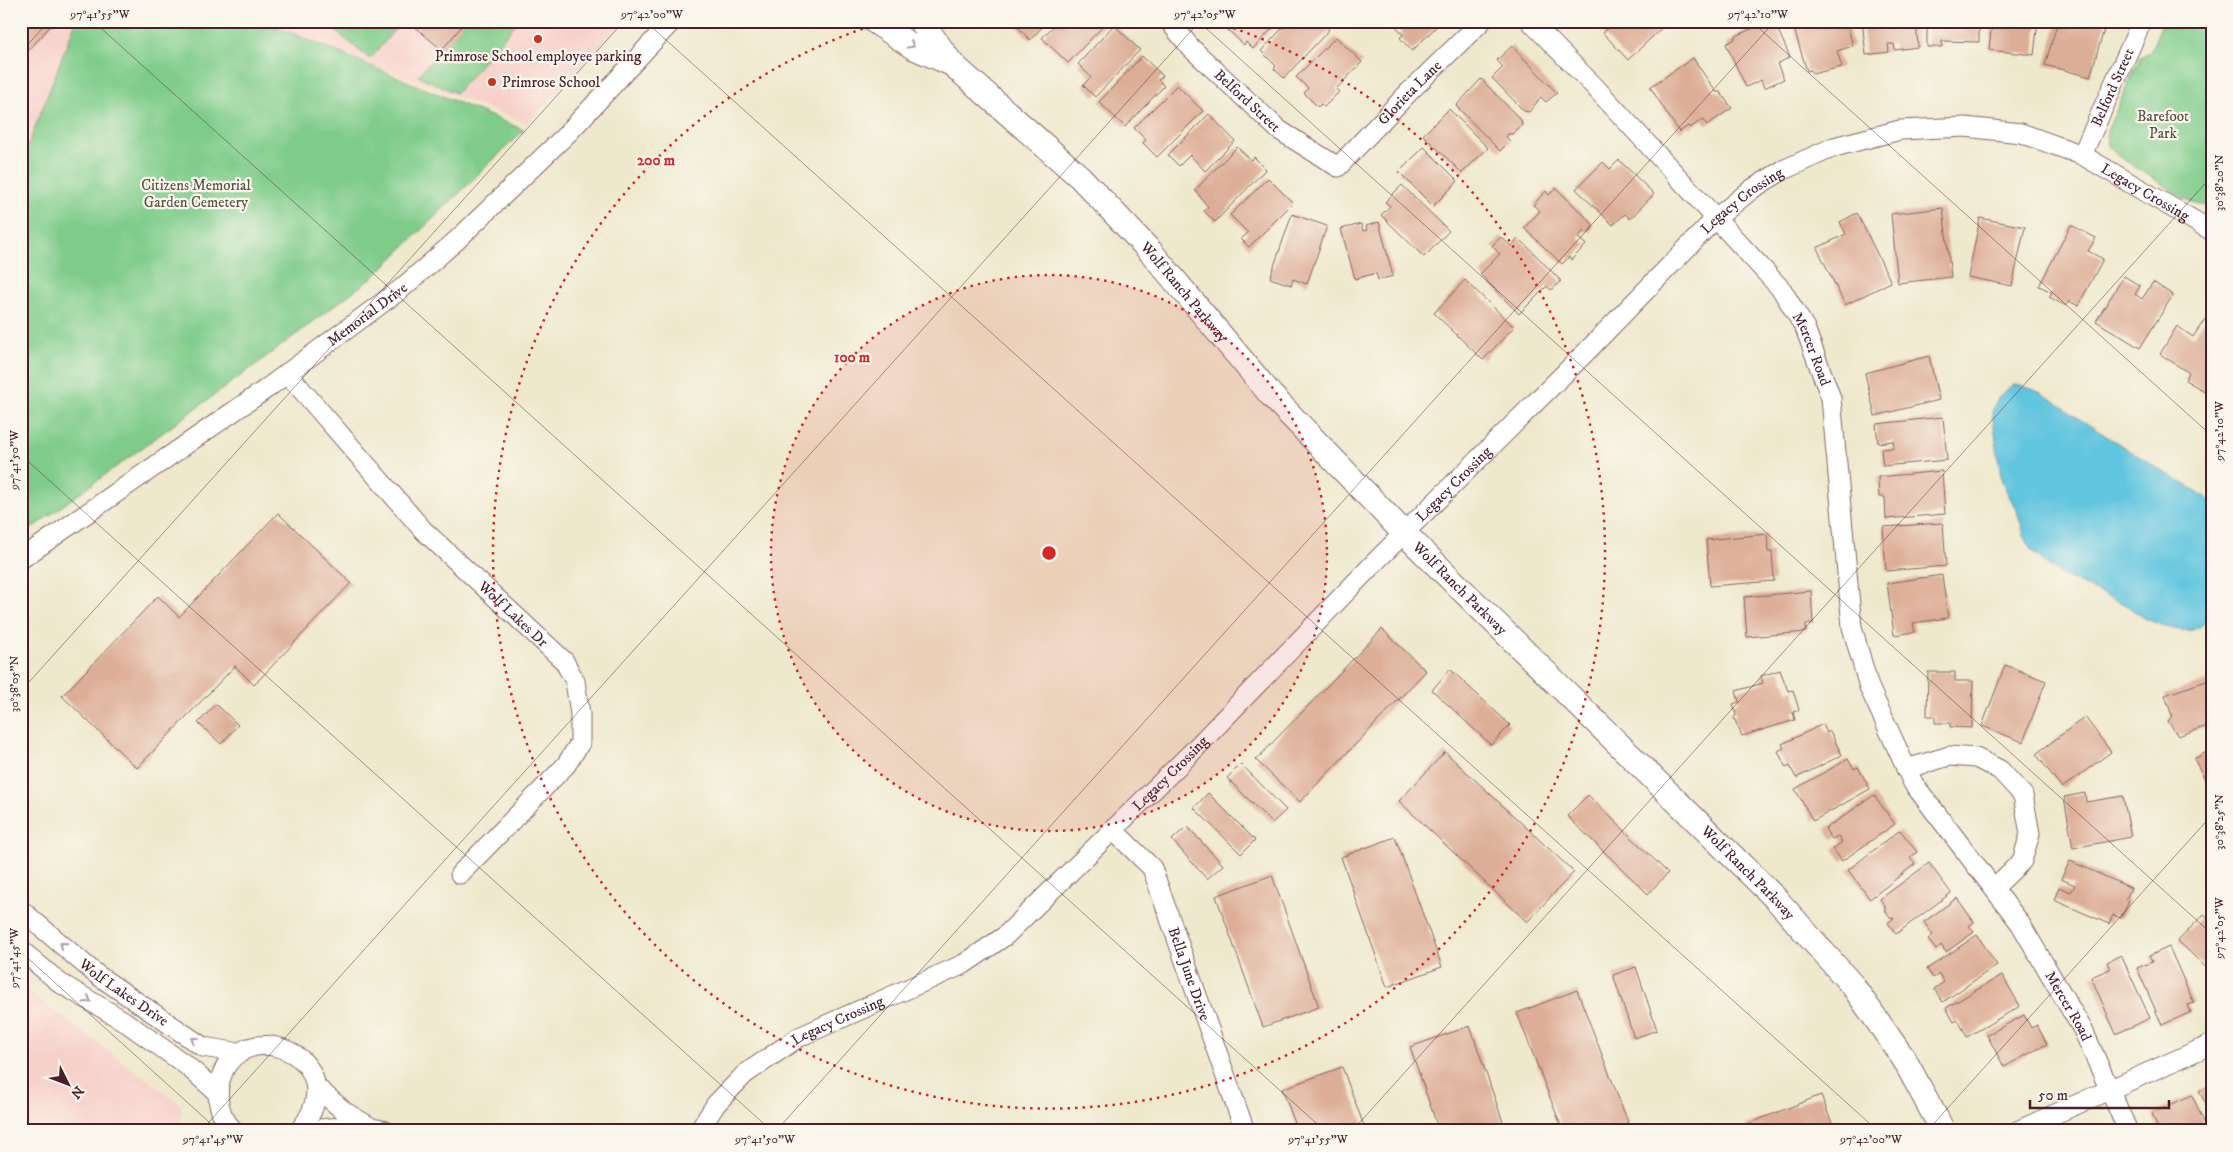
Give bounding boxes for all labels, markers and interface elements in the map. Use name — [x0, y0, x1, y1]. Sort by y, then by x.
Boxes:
text: 97°41'55"W — [69, 7, 131, 22]
text: 97°42'00"W — [620, 7, 684, 22]
text: 97°42'05"W — [1173, 7, 1237, 22]
text: 97°42'10"W — [1727, 7, 1789, 22]
marker: Primrose School employee parking — [532, 33, 544, 45]
one-way arrow — [906, 39, 915, 49]
street label: Belford Street — [2087, 45, 2139, 130]
place label: Primrose School employee parking — [435, 47, 642, 66]
street label: Glorieta Lane — [1374, 56, 1446, 129]
street label: Belford Street — [1210, 65, 1284, 137]
place label: Primrose School — [502, 73, 600, 92]
marker: Primrose School — [486, 76, 498, 88]
park label: Barefoot Park — [2137, 107, 2189, 143]
text: 200 m — [637, 151, 676, 170]
text: 30°38'20"N — [2212, 155, 2227, 211]
street label: Legacy Crossing — [2097, 159, 2193, 226]
street label: Legacy Crossing — [1697, 163, 1787, 238]
park label: Citizens Memorial Garden Cemetery — [141, 176, 251, 212]
street label: Wolf Ranch Parkway — [1136, 237, 1232, 347]
street label: Memorial Drive — [323, 279, 412, 350]
street label: Mercer Road — [1788, 309, 1835, 389]
text: 100 m — [834, 348, 871, 367]
text: 97°42'10"W — [2212, 400, 2227, 462]
text: 97°41'50"W — [7, 429, 22, 491]
street label: Legacy Crossing — [1412, 442, 1496, 526]
street label: Wolf Ranch Parkway — [1408, 537, 1512, 640]
centre of rings — [1040, 544, 1058, 562]
street label: Wolf Lakes Dr — [473, 577, 552, 652]
text: 30°38'05"N — [7, 656, 22, 712]
street label: Legacy Crossing — [1129, 731, 1213, 815]
text: 30°38'25"N — [2212, 794, 2227, 850]
street label: Wolf Ranch Parkway — [1696, 821, 1800, 925]
text: 97°42'05"W — [2212, 896, 2227, 960]
street label: Bella June Drive — [1164, 925, 1214, 1023]
text: 97°41'45"W — [7, 927, 22, 989]
one-way arrow — [59, 942, 68, 951]
street label: Wolf Lakes Drive — [74, 954, 172, 1031]
street label: Mercer Road — [2040, 968, 2096, 1044]
street label: Legacy Crossing — [787, 991, 887, 1050]
one-way arrow — [83, 994, 92, 1004]
one-way arrow — [190, 1037, 200, 1046]
north arrow — [42, 1060, 92, 1110]
scale bar — [2030, 1077, 2169, 1109]
text: N — [66, 1082, 87, 1103]
text: 50 m — [2038, 1086, 2068, 1105]
text: 97°41'45"W — [182, 1132, 244, 1147]
text: 97°41'50"W — [734, 1132, 796, 1147]
text: 97°41'55"W — [1287, 1132, 1349, 1147]
text: 97°42'00"W — [1839, 1132, 1903, 1147]

